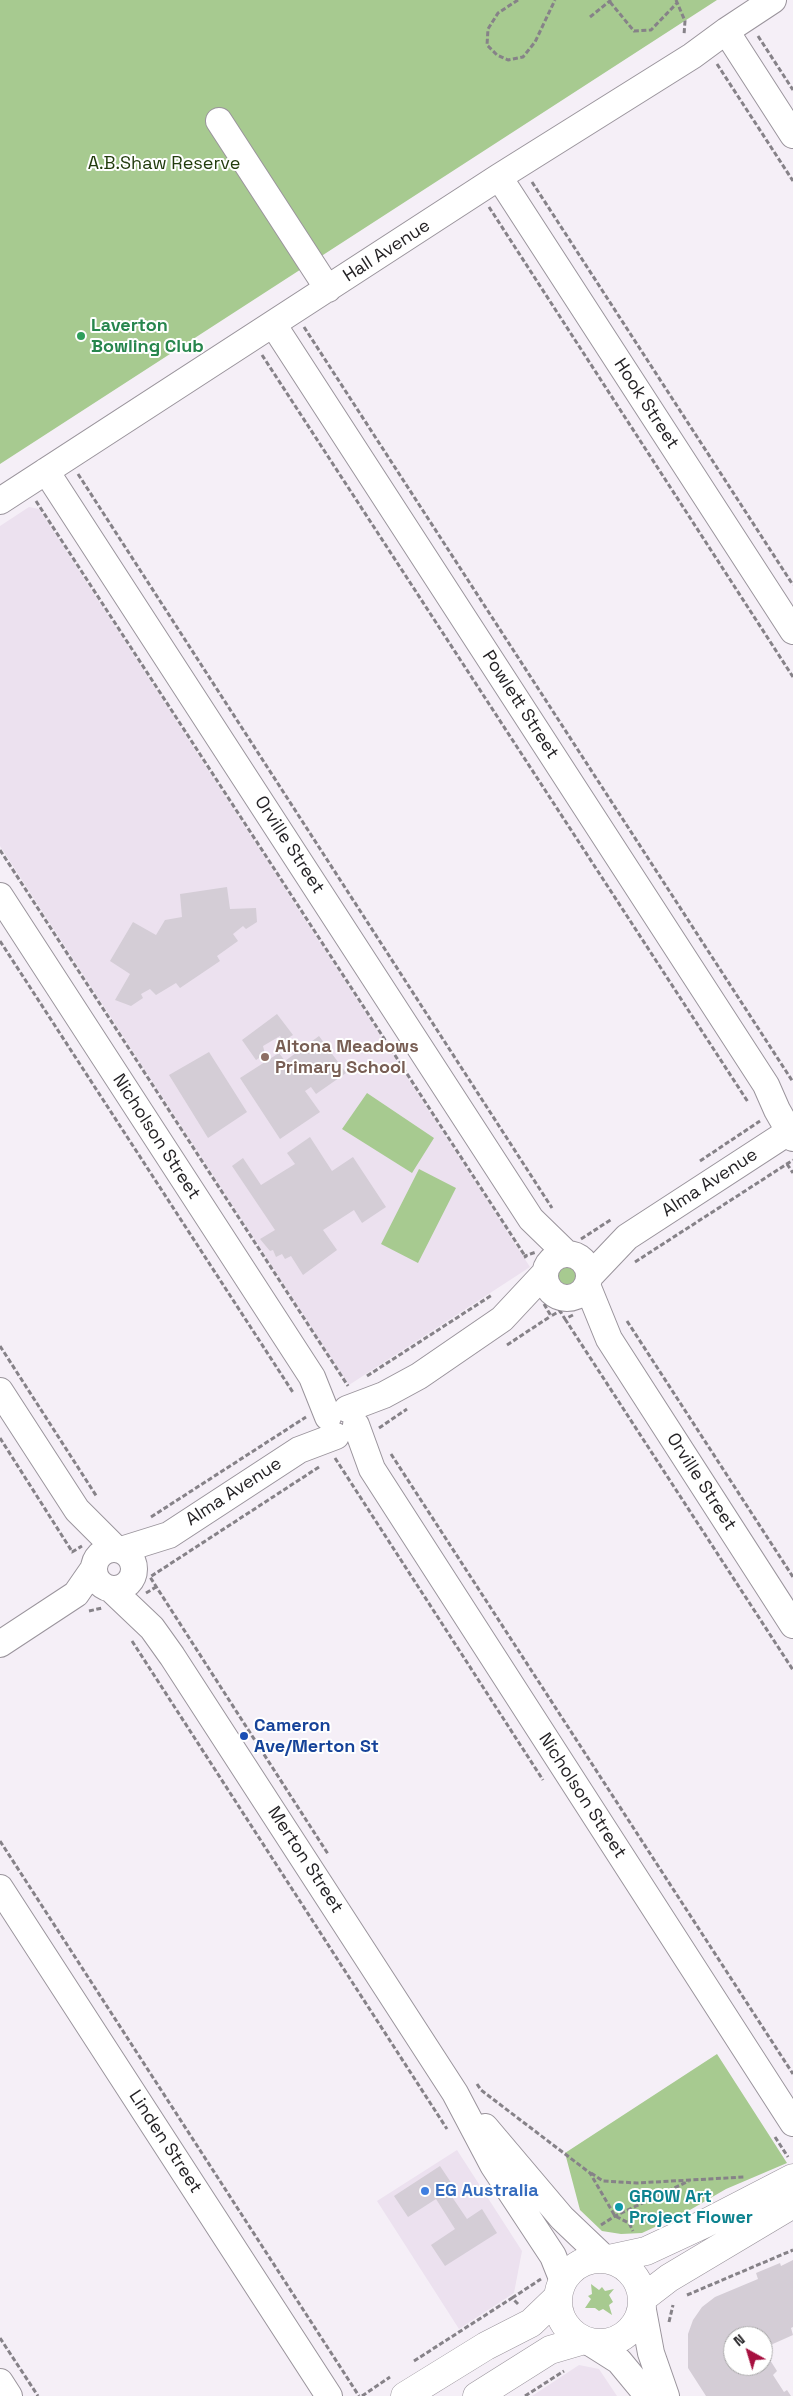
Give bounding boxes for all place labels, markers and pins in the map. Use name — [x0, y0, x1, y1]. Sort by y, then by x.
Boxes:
place label: Laverton Bowling Club — [91, 315, 204, 358]
marker: Laverton Bowling Club — [75, 330, 87, 342]
place label: Altona Meadows Primary School — [275, 1036, 419, 1078]
marker: Altona Meadows Primary School — [259, 1051, 271, 1063]
place label: Cameron Ave/Merton St — [254, 1715, 379, 1758]
marker: Cameron Ave/Merton St — [238, 1730, 250, 1742]
place label: EG Australia — [435, 2180, 539, 2202]
marker: EG Australia — [419, 2185, 431, 2197]
place label: GROW Art Project Flower — [629, 2186, 753, 2228]
marker: GROW Art Project Flower — [613, 2201, 625, 2213]

